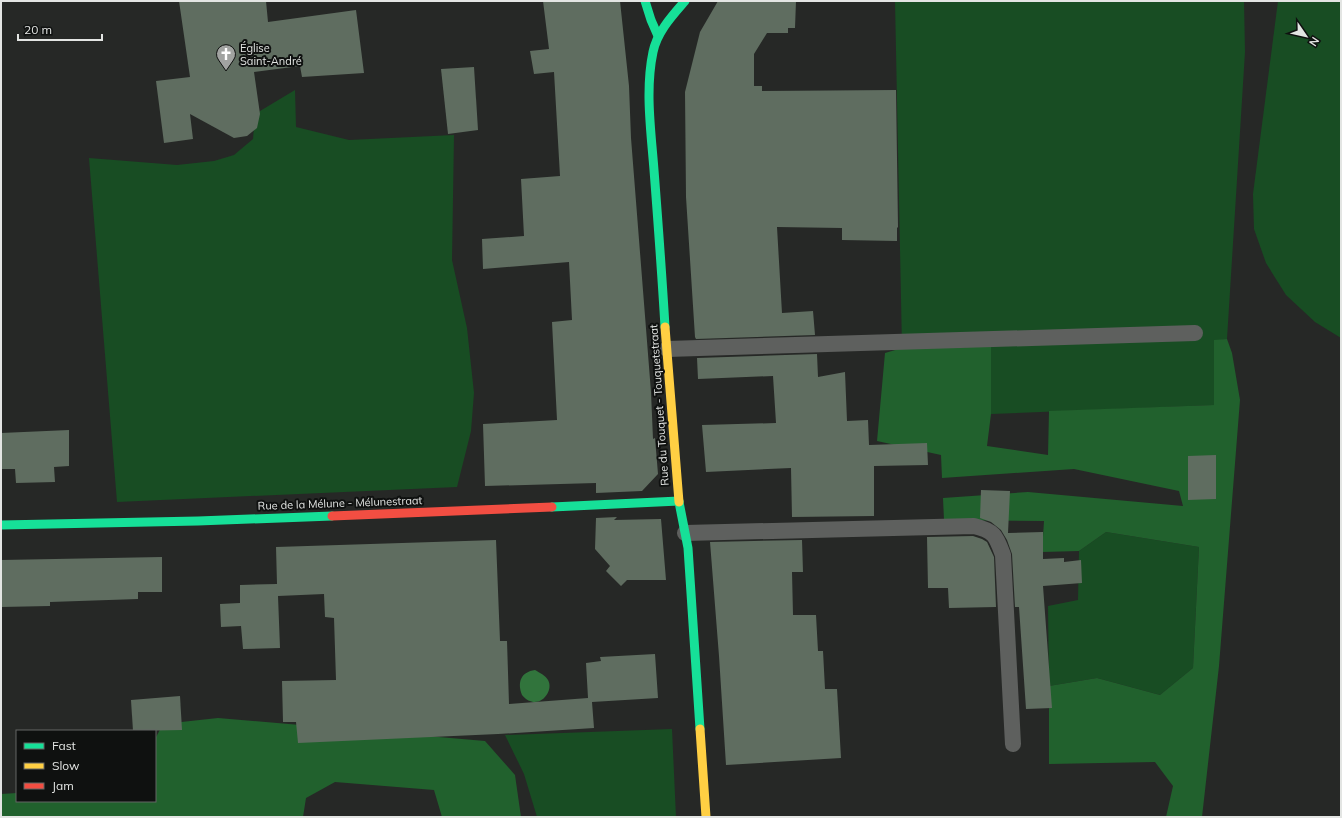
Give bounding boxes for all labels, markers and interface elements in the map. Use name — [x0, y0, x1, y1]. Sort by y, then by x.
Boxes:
scale bar — [18, 16, 102, 42]
north arrow — [1286, 16, 1326, 56]
text: 20 m — [24, 22, 52, 37]
text: N — [1306, 34, 1322, 49]
place label: Église Saint-André — [240, 41, 302, 68]
church icon: Église Saint-André — [215, 43, 237, 71]
street label: Rue du Touquet - Touquetstraat — [646, 324, 672, 486]
street label: Rue de la Mélune - Mélunestraat — [257, 493, 423, 513]
legend — [16, 730, 156, 802]
text: Fast — [52, 738, 76, 753]
text: Slow — [52, 758, 80, 773]
text: Jam — [52, 778, 74, 793]

